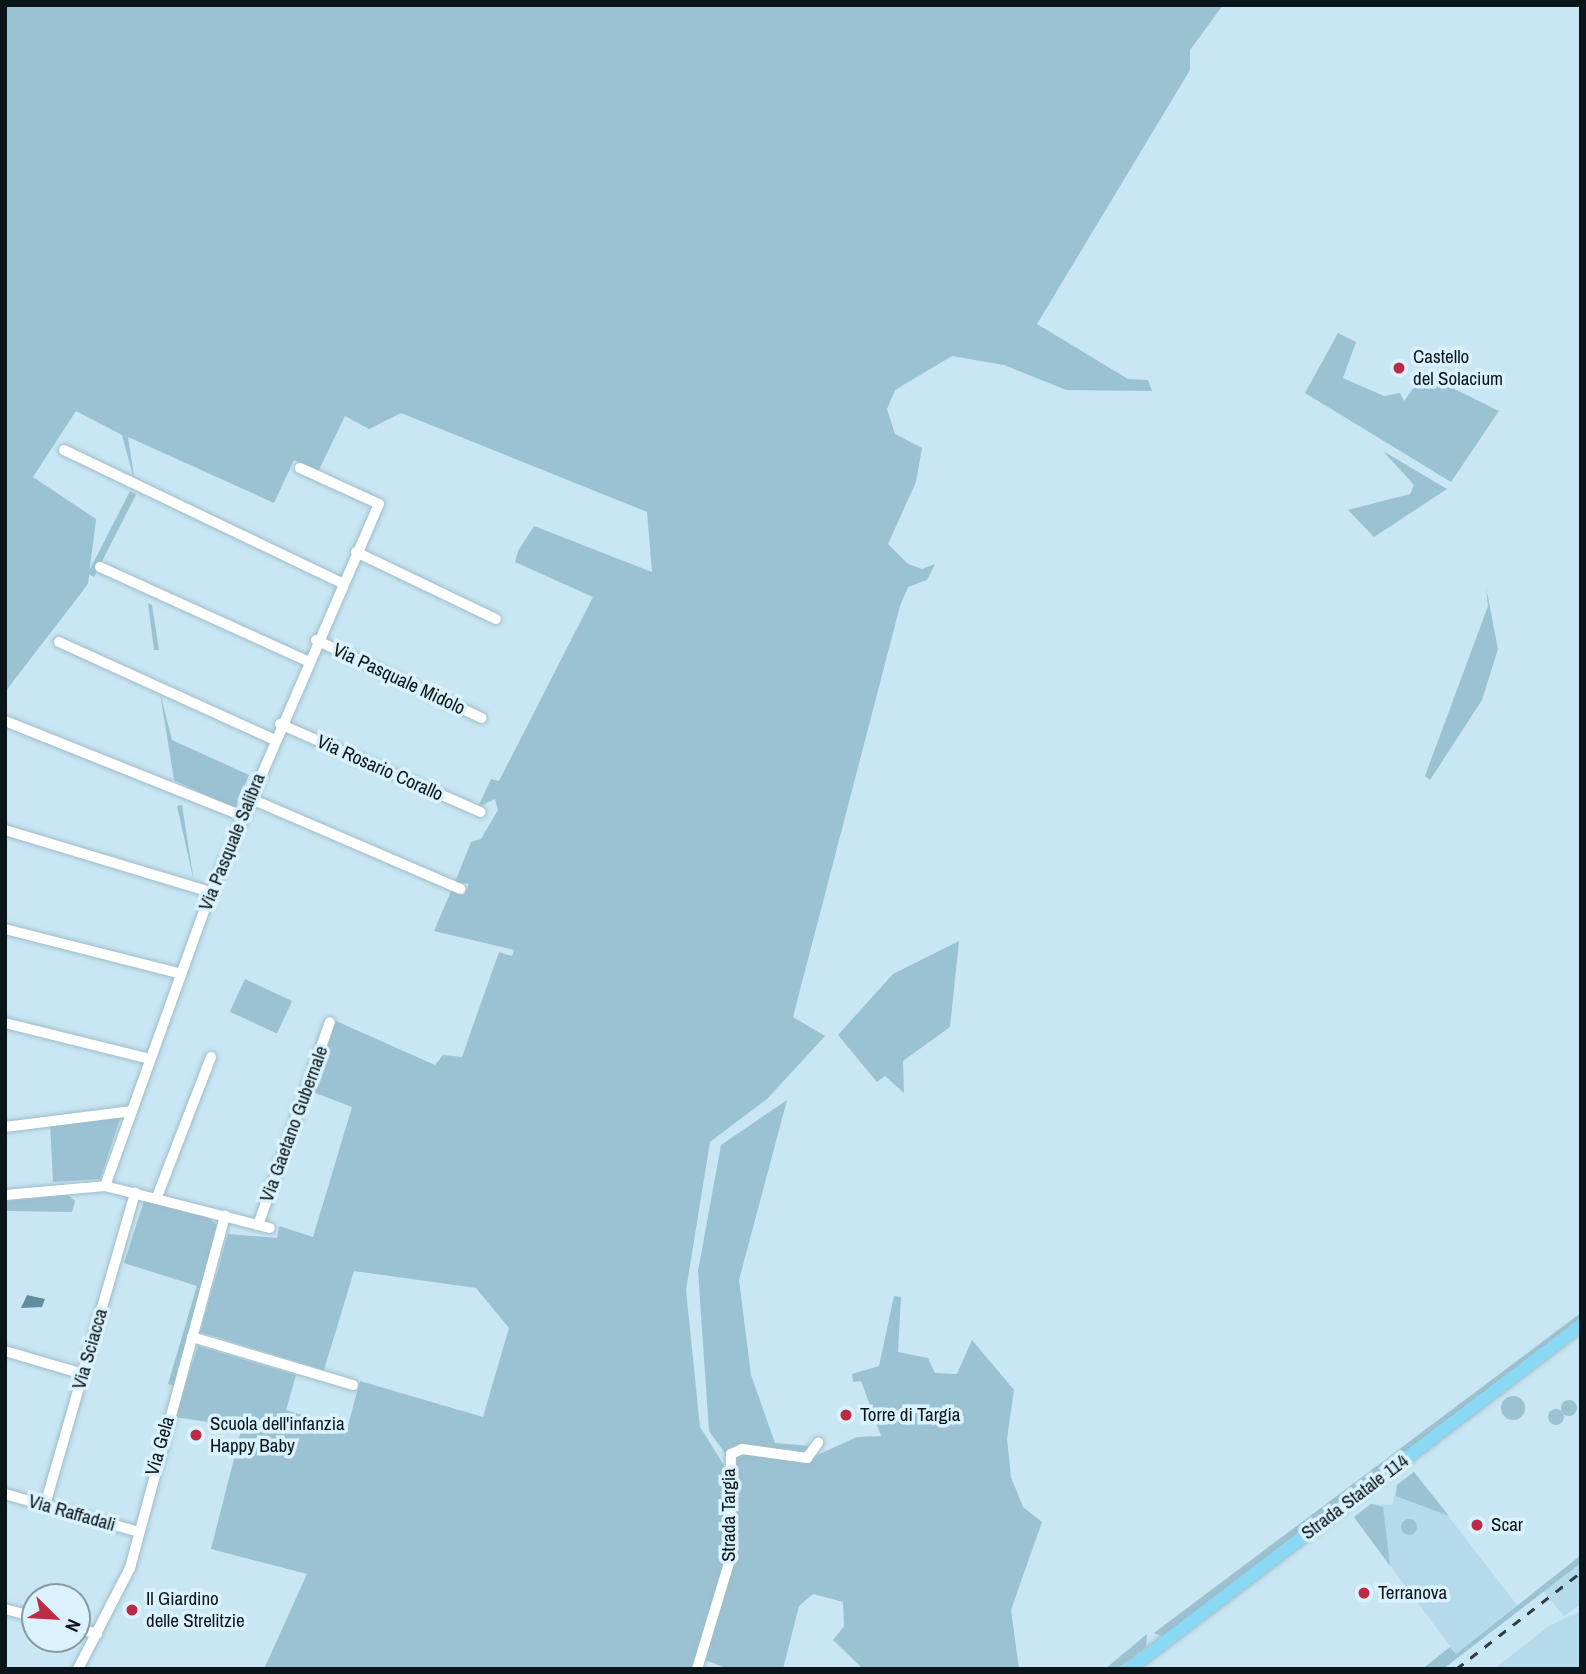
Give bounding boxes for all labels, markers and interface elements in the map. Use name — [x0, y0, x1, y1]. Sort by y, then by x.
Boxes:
place label: Castello del Solacium — [1413, 346, 1503, 390]
marker: Castello del Solacium — [1391, 360, 1407, 376]
street label: Via Pasquale Midolo — [329, 638, 469, 720]
street label: Via Rosario Corallo — [313, 730, 447, 806]
street label: Via Pasquale Salibra — [194, 770, 270, 914]
street label: Via Gaetano Gubernale — [255, 1043, 333, 1205]
street label: Via Sciacca — [68, 1306, 112, 1392]
place label: Torre di Targia — [860, 1404, 961, 1426]
marker: Torre di Targia — [838, 1407, 854, 1423]
place label: Scuola dell'infanzia Happy Baby — [210, 1413, 345, 1457]
street label: Via Gela — [141, 1414, 179, 1478]
marker: Scuola dell'infanzia Happy Baby — [188, 1427, 204, 1443]
street label: Strada Statale 114 — [1297, 1449, 1413, 1545]
street label: Strada Targia — [718, 1468, 740, 1562]
street label: Via Raffadali — [26, 1490, 118, 1536]
place label: Scar — [1491, 1514, 1523, 1536]
marker: Scar — [1469, 1517, 1485, 1533]
place label: Terranova — [1378, 1582, 1447, 1604]
north arrow — [21, 1583, 91, 1653]
marker: Terranova — [1356, 1585, 1372, 1601]
place label: Il Giardino delle Strelitzie — [146, 1588, 245, 1632]
marker: Il Giardino delle Strelitzie — [124, 1602, 140, 1618]
text: N — [59, 1615, 88, 1636]

